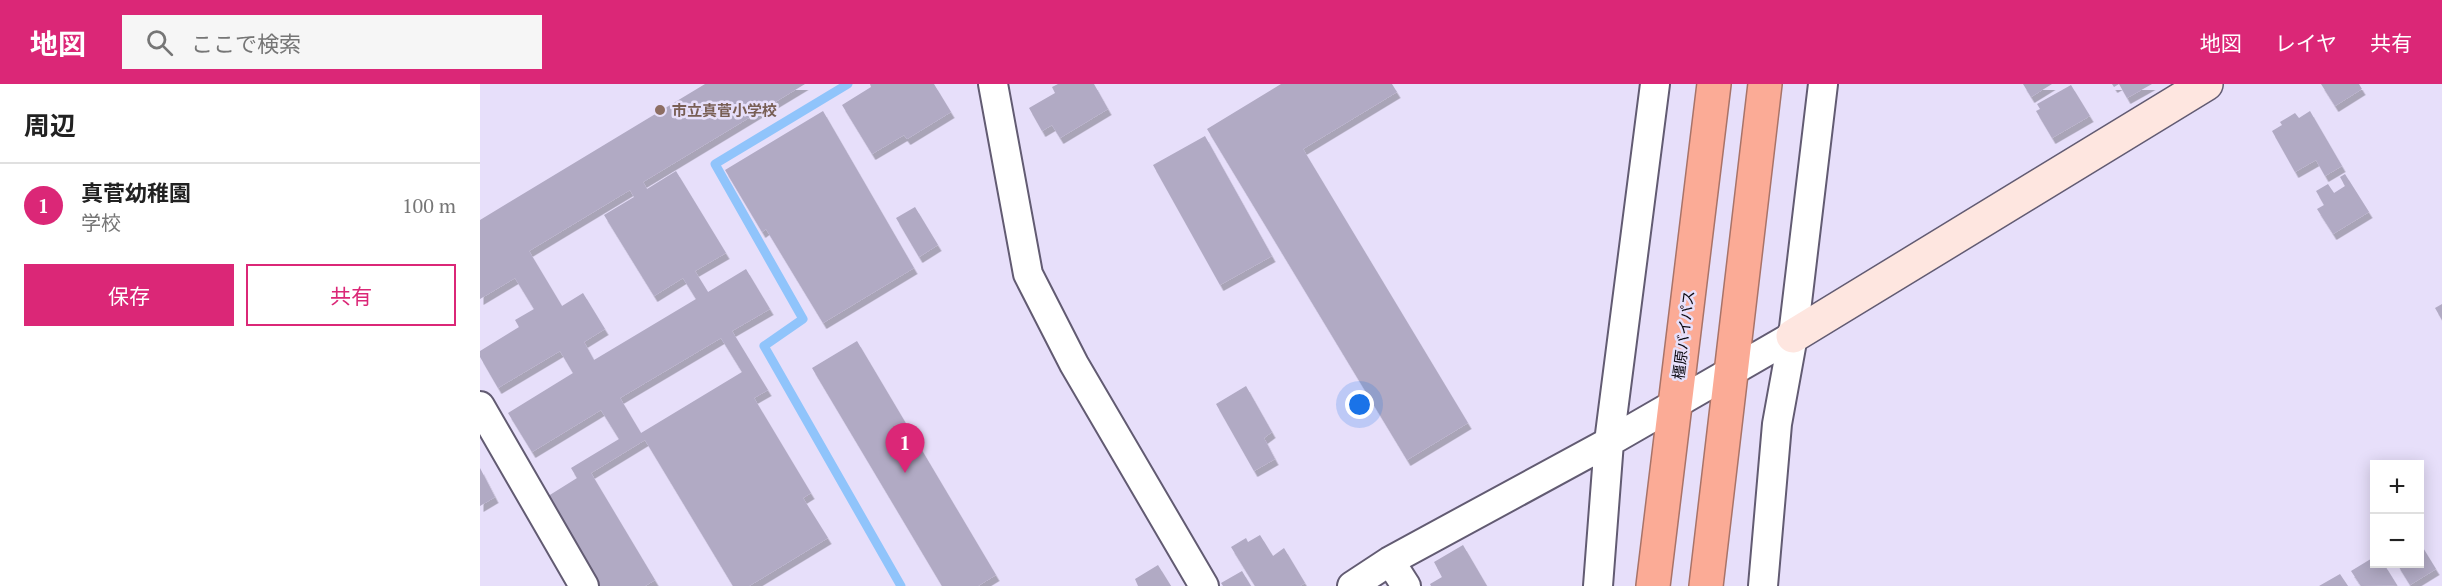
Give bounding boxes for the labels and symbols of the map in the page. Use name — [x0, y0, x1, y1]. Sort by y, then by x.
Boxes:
place label: 市立真菅小学校 — [672, 100, 777, 120]
marker: 市立真菅小学校 — [653, 103, 667, 117]
street label: 橿原バイパス — [1668, 289, 1698, 381]
your location — [1345, 390, 1374, 419]
pin: 1 — [886, 424, 924, 473]

